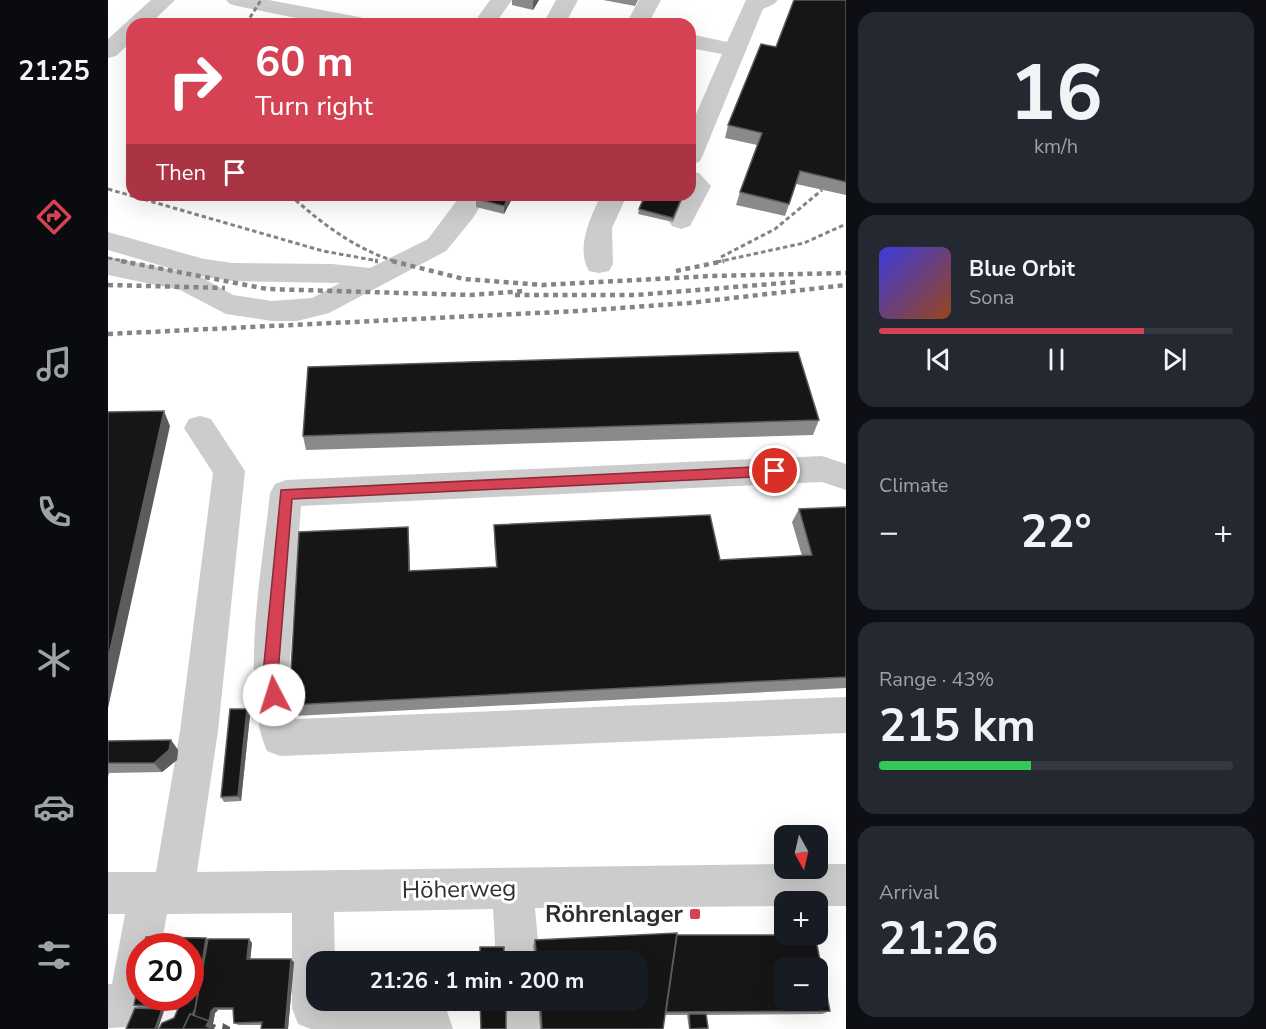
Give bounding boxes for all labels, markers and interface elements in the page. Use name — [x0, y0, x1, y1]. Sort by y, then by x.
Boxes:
text: 60 m — [255, 34, 354, 91]
text: 16 — [1009, 40, 1103, 147]
icon: right — [156, 42, 234, 120]
text: 21:25 — [18, 53, 90, 90]
text: Turn right — [255, 88, 373, 125]
text: km/h — [1034, 133, 1078, 160]
icon: arrive — [218, 156, 251, 189]
text: Then — [156, 158, 206, 188]
icon: directions — [33, 196, 75, 238]
text: Blue Orbit — [969, 254, 1075, 284]
text: Sona — [969, 284, 1014, 311]
icon: music — [33, 343, 75, 385]
icon: previous — [922, 343, 955, 376]
icon: pause — [1040, 343, 1073, 376]
icon: next — [1158, 343, 1191, 376]
pin — [749, 445, 800, 496]
icon: arrive — [758, 454, 791, 487]
text: Climate — [879, 472, 948, 499]
icon: phone — [33, 491, 75, 533]
text: 22° — [1020, 502, 1092, 563]
text: − — [879, 510, 899, 555]
text: + — [1213, 510, 1233, 555]
icon: climate — [33, 639, 75, 681]
position arrow — [242, 663, 306, 727]
text: Range · 43% — [879, 666, 994, 693]
text: 215 km — [879, 696, 1036, 757]
icon: car — [33, 786, 75, 828]
north arrow — [774, 825, 828, 879]
map controls — [774, 825, 828, 1011]
street label: Höherweg — [402, 872, 516, 906]
text: Arrival — [879, 879, 939, 906]
button: + — [774, 891, 828, 945]
place label: Röhrenlager — [545, 898, 684, 930]
marker: Röhrenlager — [688, 907, 702, 921]
text: 21:26 — [879, 909, 998, 970]
speed limit sign: 20 — [126, 933, 204, 1011]
icon: filters — [33, 934, 75, 976]
button: − — [774, 957, 828, 1011]
text: 21:26 · 1 min · 200 m — [370, 966, 584, 996]

